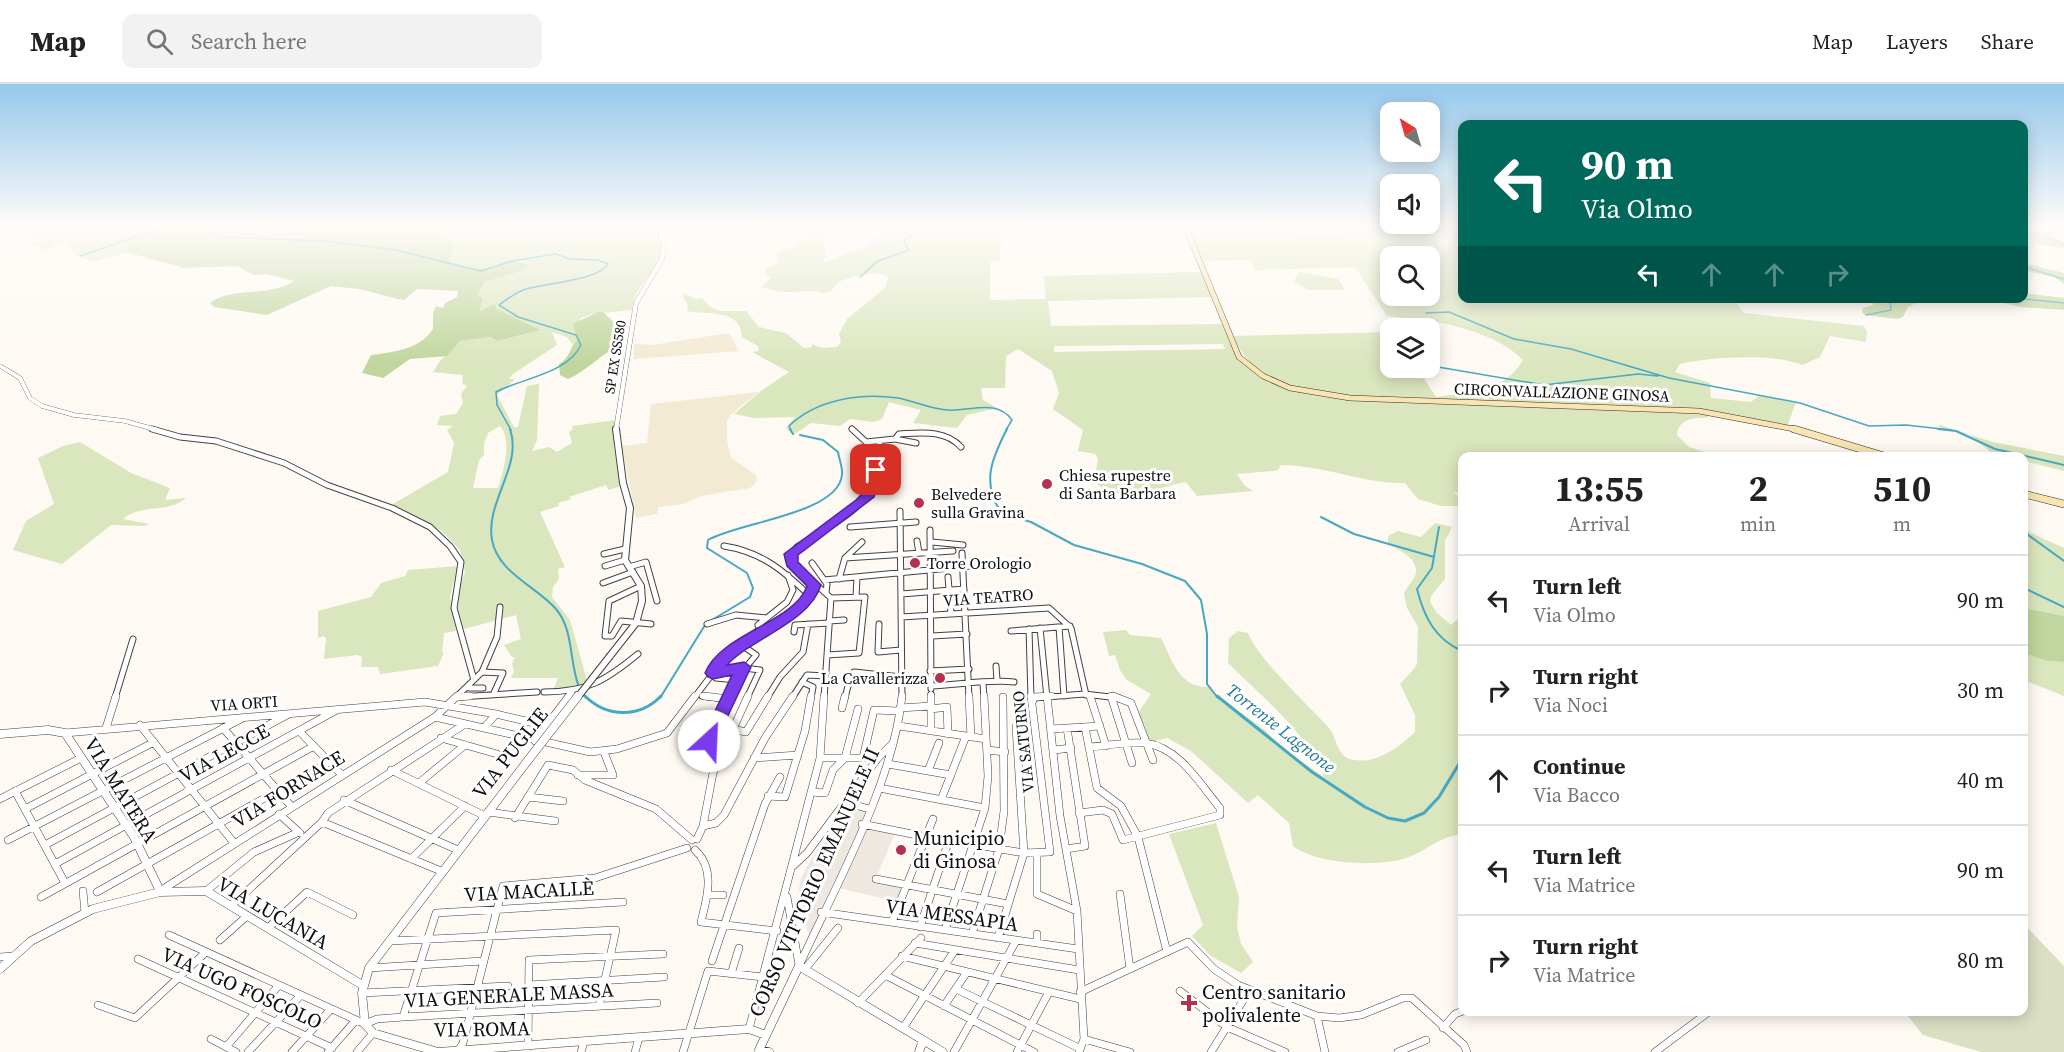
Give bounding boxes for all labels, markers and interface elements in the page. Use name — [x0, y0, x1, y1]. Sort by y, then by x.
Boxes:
search box — [122, 14, 542, 68]
text: Map — [30, 22, 86, 60]
icon: search — [143, 25, 176, 58]
text: Search here — [191, 26, 307, 56]
text: Map — [1812, 27, 1853, 56]
text: Layers — [1886, 27, 1948, 56]
text: Share — [1981, 27, 2034, 56]
north arrow — [1380, 102, 1440, 162]
map controls — [1380, 102, 1440, 378]
text: 90 m — [1581, 135, 1674, 193]
icon: left — [1482, 144, 1560, 222]
button: sound — [1380, 174, 1440, 234]
text: Via Olmo — [1581, 190, 1693, 227]
button: search — [1380, 246, 1440, 306]
icon: left — [1632, 258, 1665, 291]
icon: ahead — [1695, 258, 1728, 291]
icon: ahead — [1758, 258, 1791, 291]
icon: right — [1821, 258, 1854, 291]
button: layers — [1380, 318, 1440, 378]
street label: SP EX SS580 — [599, 319, 631, 395]
street label: CIRCONVALLAZIONE GINOSA — [1454, 377, 1671, 407]
pin — [850, 444, 901, 495]
icon: arrive — [859, 453, 892, 486]
place label: Chiesa rupestre di Santa Barbara — [1059, 464, 1177, 504]
text: 13:55 — [1555, 464, 1643, 513]
text: 2 — [1748, 464, 1768, 513]
text: 510 — [1873, 464, 1931, 513]
marker: Chiesa rupestre di Santa Barbara — [1040, 477, 1054, 491]
place label: Belvedere sulla Gravina — [931, 483, 1025, 523]
marker: Belvedere sulla Gravina — [912, 496, 926, 510]
text: Arrival — [1568, 510, 1630, 538]
text: min — [1740, 510, 1776, 538]
text: m — [1893, 510, 1911, 538]
place label: Torre Orologio — [927, 552, 1032, 574]
marker: Torre Orologio — [908, 556, 922, 570]
text: Turn left — [1533, 571, 1621, 601]
street label: VIA TEATRO — [942, 583, 1034, 611]
icon: left — [1482, 584, 1515, 617]
text: 90 m — [1957, 585, 2004, 615]
text: Via Olmo — [1533, 601, 1616, 629]
text: Turn right — [1533, 661, 1638, 691]
place label: La Cavallerizza — [821, 667, 929, 689]
marker: La Cavallerizza — [933, 671, 947, 685]
icon: right — [1482, 674, 1515, 707]
text: 30 m — [1957, 675, 2004, 705]
water label: Torrente Lagnone — [1221, 678, 1341, 779]
street label: VIA ORTI — [210, 690, 279, 716]
street label: VIA SATURNO — [1007, 690, 1039, 794]
text: Via Noci — [1533, 691, 1608, 719]
street label: VIA PUGLIE — [466, 702, 554, 804]
position arrow — [677, 709, 741, 773]
street label: VIA LECCE — [174, 717, 274, 789]
street label: VIA MATERA — [77, 732, 165, 849]
street label: VIA FORNACE — [226, 743, 350, 835]
street label: CORSO VITTORIO EMANUELE II — [742, 743, 886, 1021]
text: Continue — [1533, 751, 1626, 781]
icon: ahead — [1482, 764, 1515, 797]
text: 40 m — [1957, 765, 2004, 795]
text: Via Bacco — [1533, 781, 1620, 809]
place label: Municipio di Ginosa — [913, 824, 1004, 875]
text: Turn left — [1533, 841, 1621, 871]
marker: Municipio di Ginosa — [894, 843, 908, 857]
icon: left — [1482, 854, 1515, 887]
text: 90 m — [1957, 855, 2004, 885]
street label: VIA LUCANIA — [212, 870, 335, 957]
text: Via Matrice — [1533, 871, 1635, 899]
street label: VIA MACALLÈ — [463, 874, 595, 908]
street label: VIA MESSAPIA — [884, 892, 1021, 938]
text: Turn right — [1533, 931, 1638, 961]
street label: VIA UGO FOSCOLO — [157, 940, 327, 1036]
icon: right — [1482, 944, 1515, 977]
text: 80 m — [1957, 945, 2004, 975]
text: Via Matrice — [1533, 961, 1635, 989]
street label: VIA GENERALE MASSA — [403, 975, 615, 1014]
place label: Centro sanitario polivalente — [1202, 978, 1346, 1029]
marker: Centro sanitario polivalente — [1180, 994, 1198, 1012]
street label: VIA ROMA — [433, 1014, 531, 1044]

